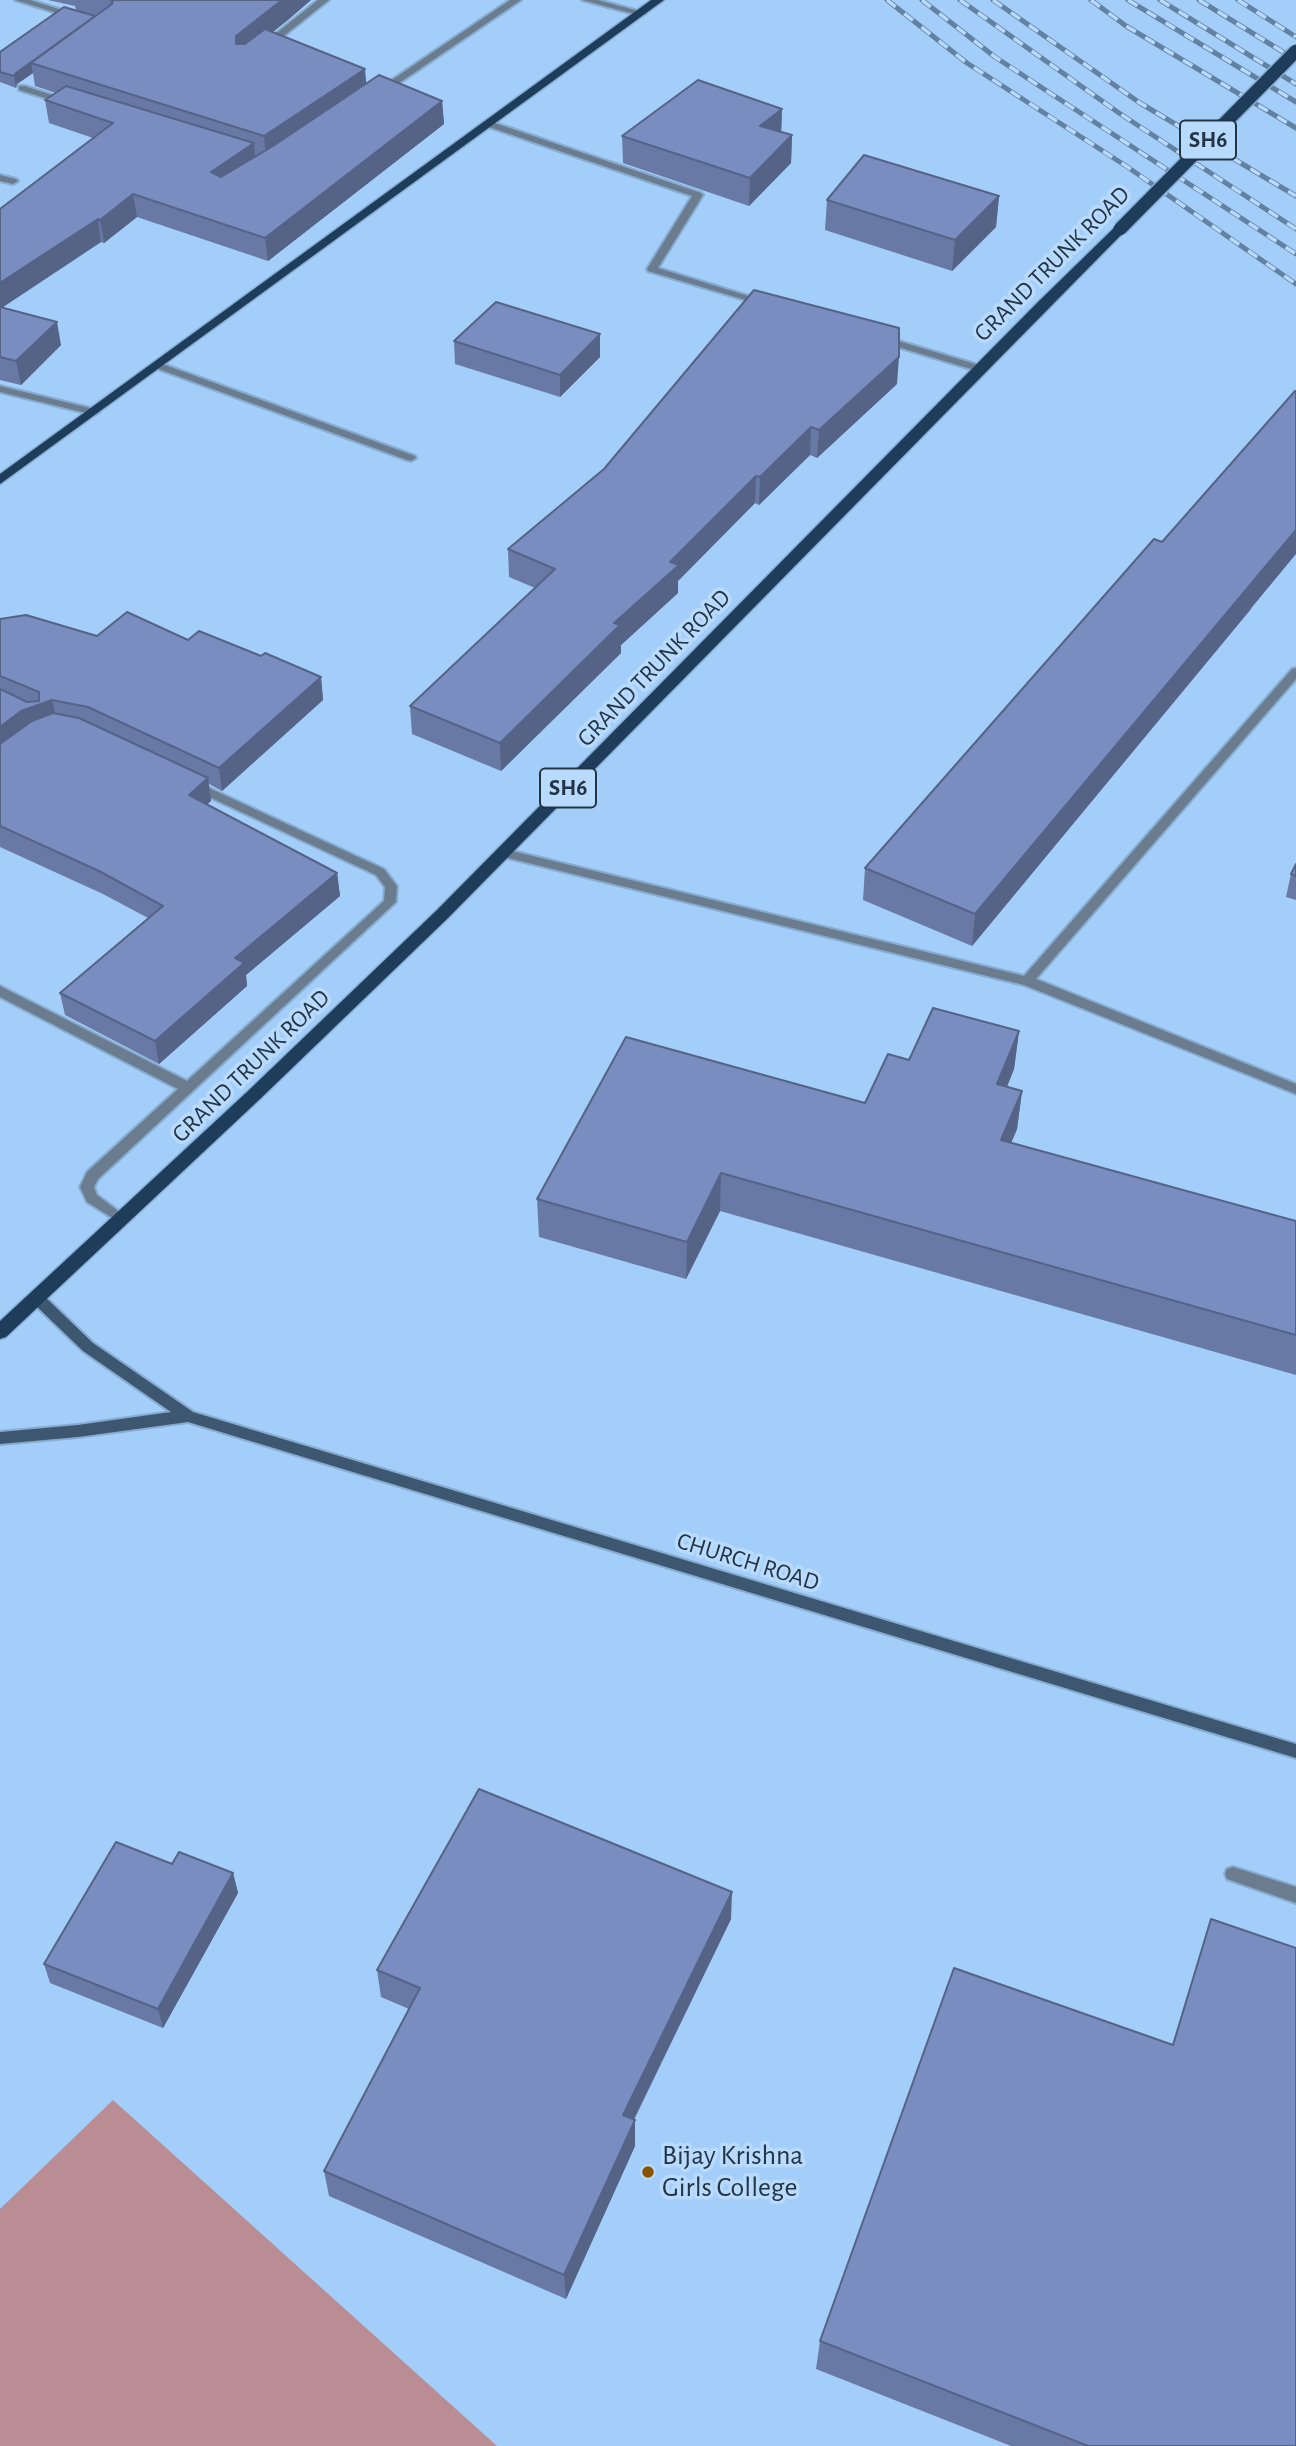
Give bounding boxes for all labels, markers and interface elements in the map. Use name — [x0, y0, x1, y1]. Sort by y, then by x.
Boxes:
road number: SH6 — [1180, 120, 1236, 160]
street label: GRAND TRUNK ROAD — [968, 180, 1136, 348]
street label: GRAND TRUNK ROAD — [571, 583, 737, 753]
road number: SH6 — [540, 768, 596, 808]
street label: GRAND TRUNK ROAD — [166, 983, 336, 1149]
street label: CHURCH ROAD — [673, 1527, 823, 1597]
place label: Bijay Krishna Girls College — [662, 2139, 803, 2205]
marker: Bijay Krishna Girls College — [640, 2164, 656, 2180]

